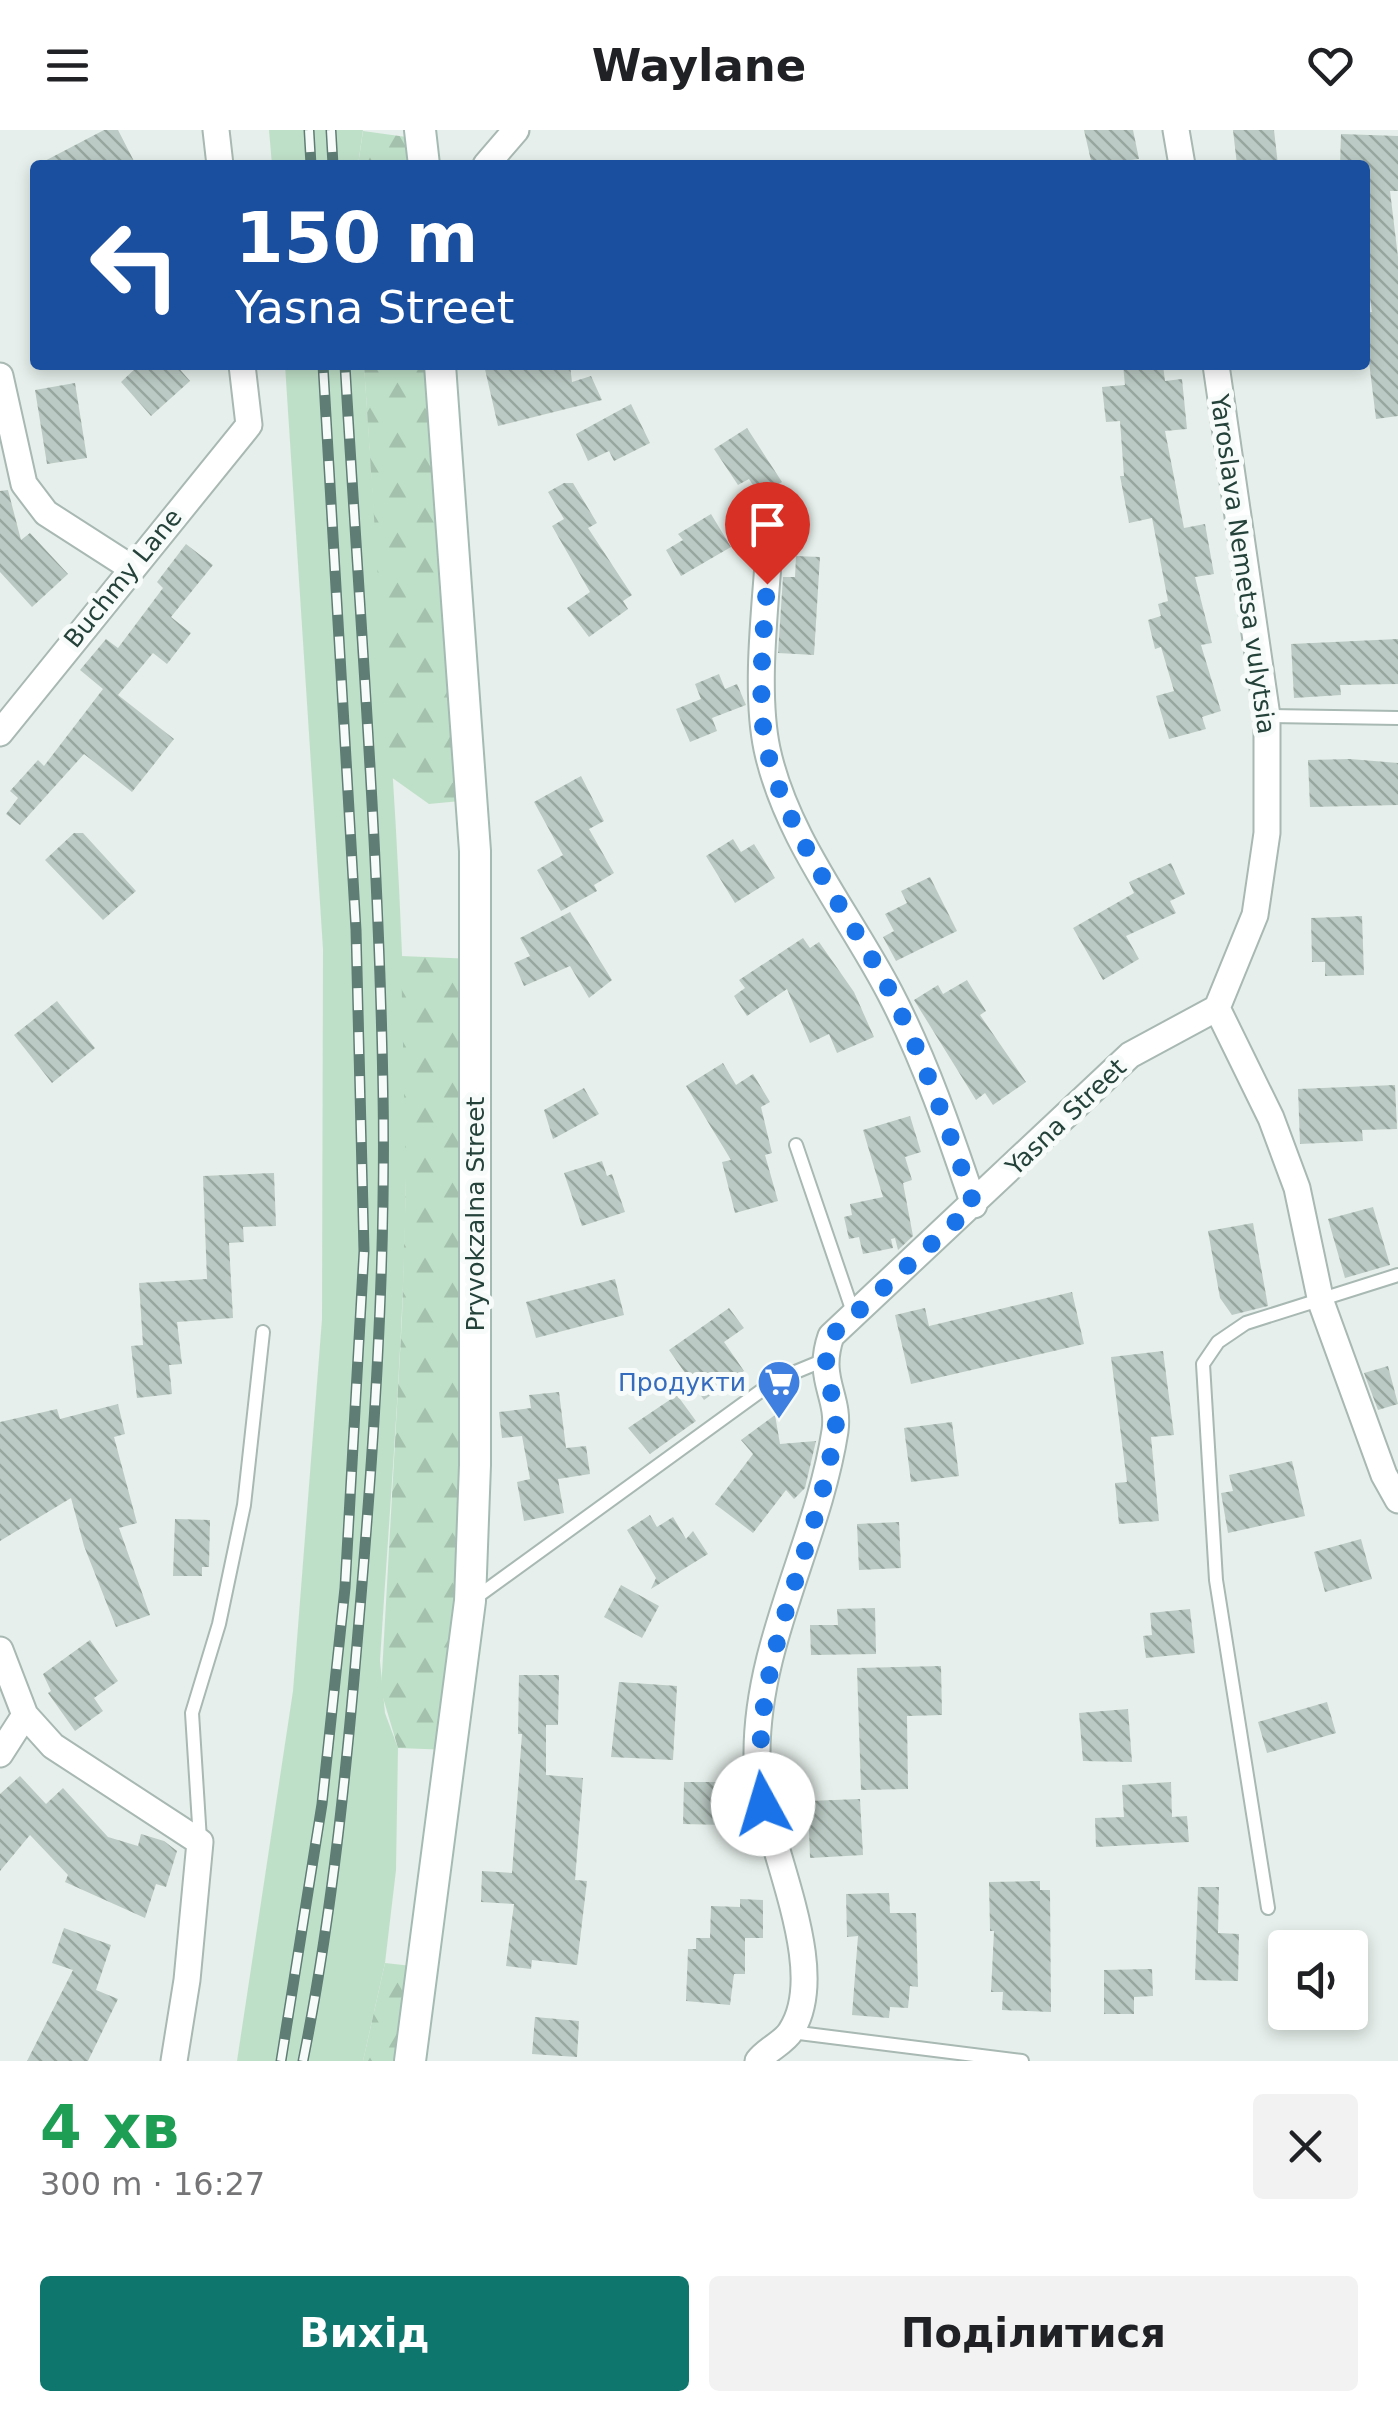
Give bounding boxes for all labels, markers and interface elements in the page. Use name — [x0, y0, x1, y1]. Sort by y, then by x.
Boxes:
icon: menu — [40, 38, 95, 93]
icon: heart — [1303, 38, 1358, 93]
text: Waylane — [592, 39, 806, 92]
text: 150 m — [235, 197, 478, 279]
icon: left — [70, 200, 200, 330]
text: Yasna Street — [235, 281, 514, 334]
street label: Yaroslava Nemetsa vulytsia — [1205, 391, 1281, 736]
pin — [725, 482, 810, 585]
icon: arrive — [740, 497, 795, 552]
street label: Buchmy Lane — [58, 503, 188, 653]
street label: Yasna Street — [999, 1053, 1132, 1182]
street label: Pryvokzalna Street — [461, 1096, 490, 1331]
supermarket icon: Продукти — [756, 1359, 802, 1420]
place label: Продукти — [618, 1368, 746, 1397]
position arrow — [711, 1752, 815, 1856]
map controls — [1268, 1930, 1368, 2030]
button: sound — [1268, 1930, 1368, 2030]
text: 4 хв — [40, 2092, 179, 2162]
button: close — [1253, 2094, 1358, 2199]
text: 300 m · 16:27 — [40, 2165, 265, 2203]
button: Вихід — [40, 2276, 689, 2391]
button: Поділитися — [709, 2276, 1358, 2391]

